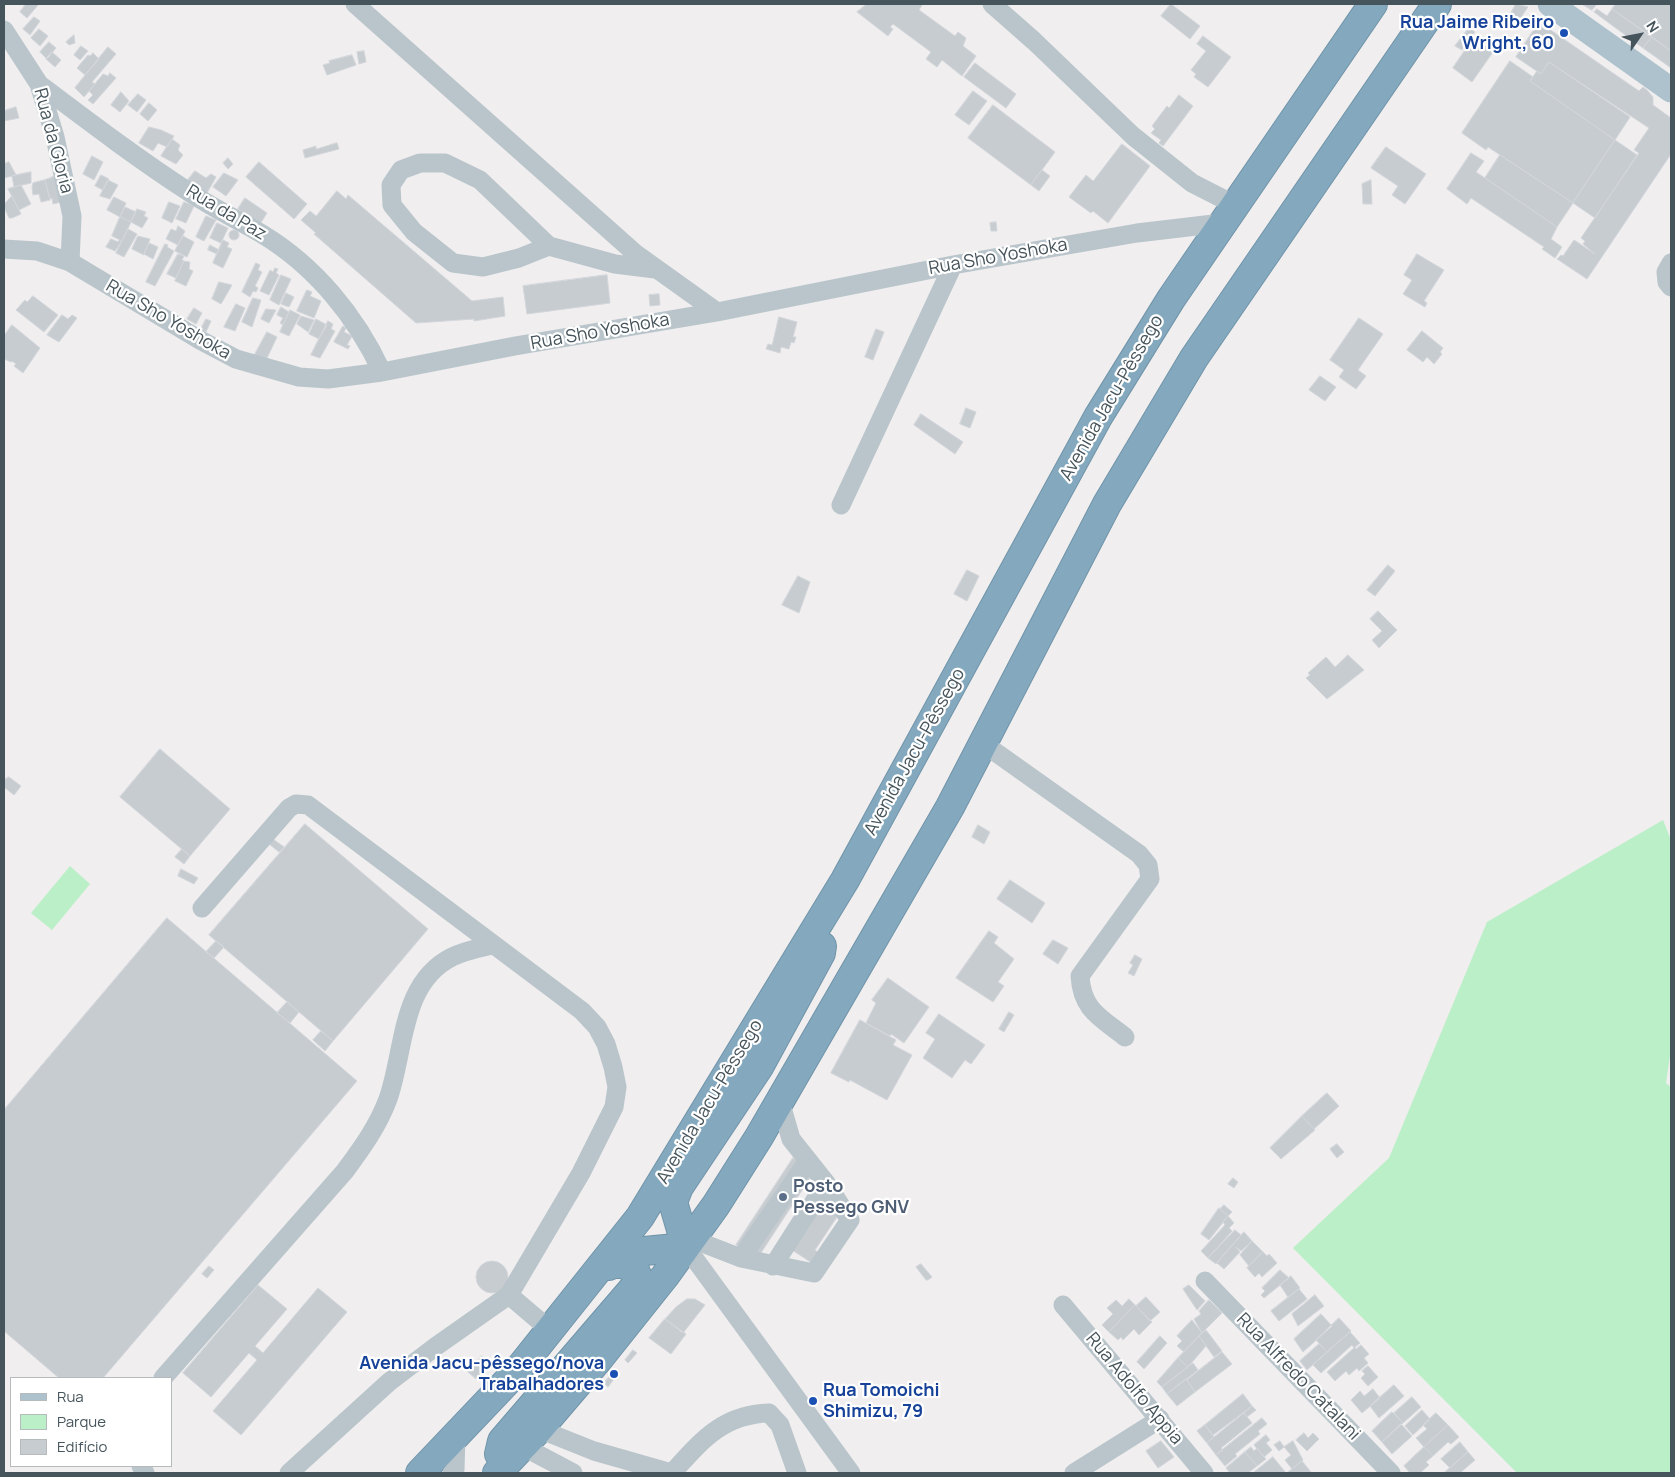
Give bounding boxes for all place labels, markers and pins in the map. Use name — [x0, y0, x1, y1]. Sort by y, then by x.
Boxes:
place label: Rua Jaime Ribeiro Wright, 60 — [1400, 12, 1554, 54]
marker: Rua Jaime Ribeiro Wright, 60 — [1558, 27, 1570, 39]
place label: Posto Pessego GNV — [793, 1176, 909, 1218]
marker: Posto Pessego GNV — [777, 1191, 789, 1203]
place label: Avenida Jacu-pêssego/nova Trabalhadores — [359, 1353, 604, 1396]
marker: Avenida Jacu-pêssego/nova Trabalhadores — [608, 1368, 620, 1380]
place label: Rua Tomoichi Shimizu, 79 — [823, 1380, 940, 1422]
marker: Rua Tomoichi Shimizu, 79 — [807, 1395, 819, 1407]

